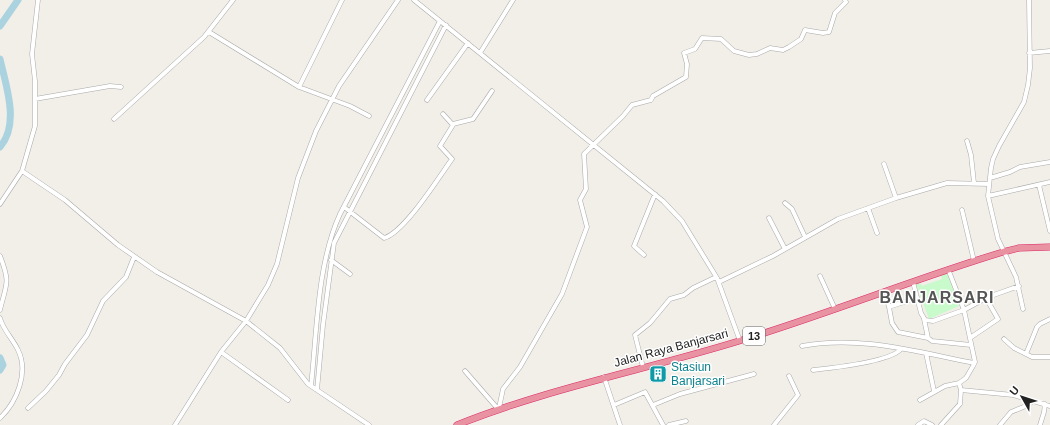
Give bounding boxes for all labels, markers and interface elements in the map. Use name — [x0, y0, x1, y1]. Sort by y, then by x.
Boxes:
district label: BANJARSARI — [880, 289, 994, 306]
street label: Jalan Raya Banjarsari — [612, 326, 730, 370]
road number: 13 — [743, 327, 765, 345]
place label: Stasiun Banjarsari — [671, 360, 725, 388]
building icon: Stasiun Banjarsari — [648, 364, 668, 384]
north arrow — [1002, 377, 1042, 417]
text: U — [1007, 384, 1021, 398]

